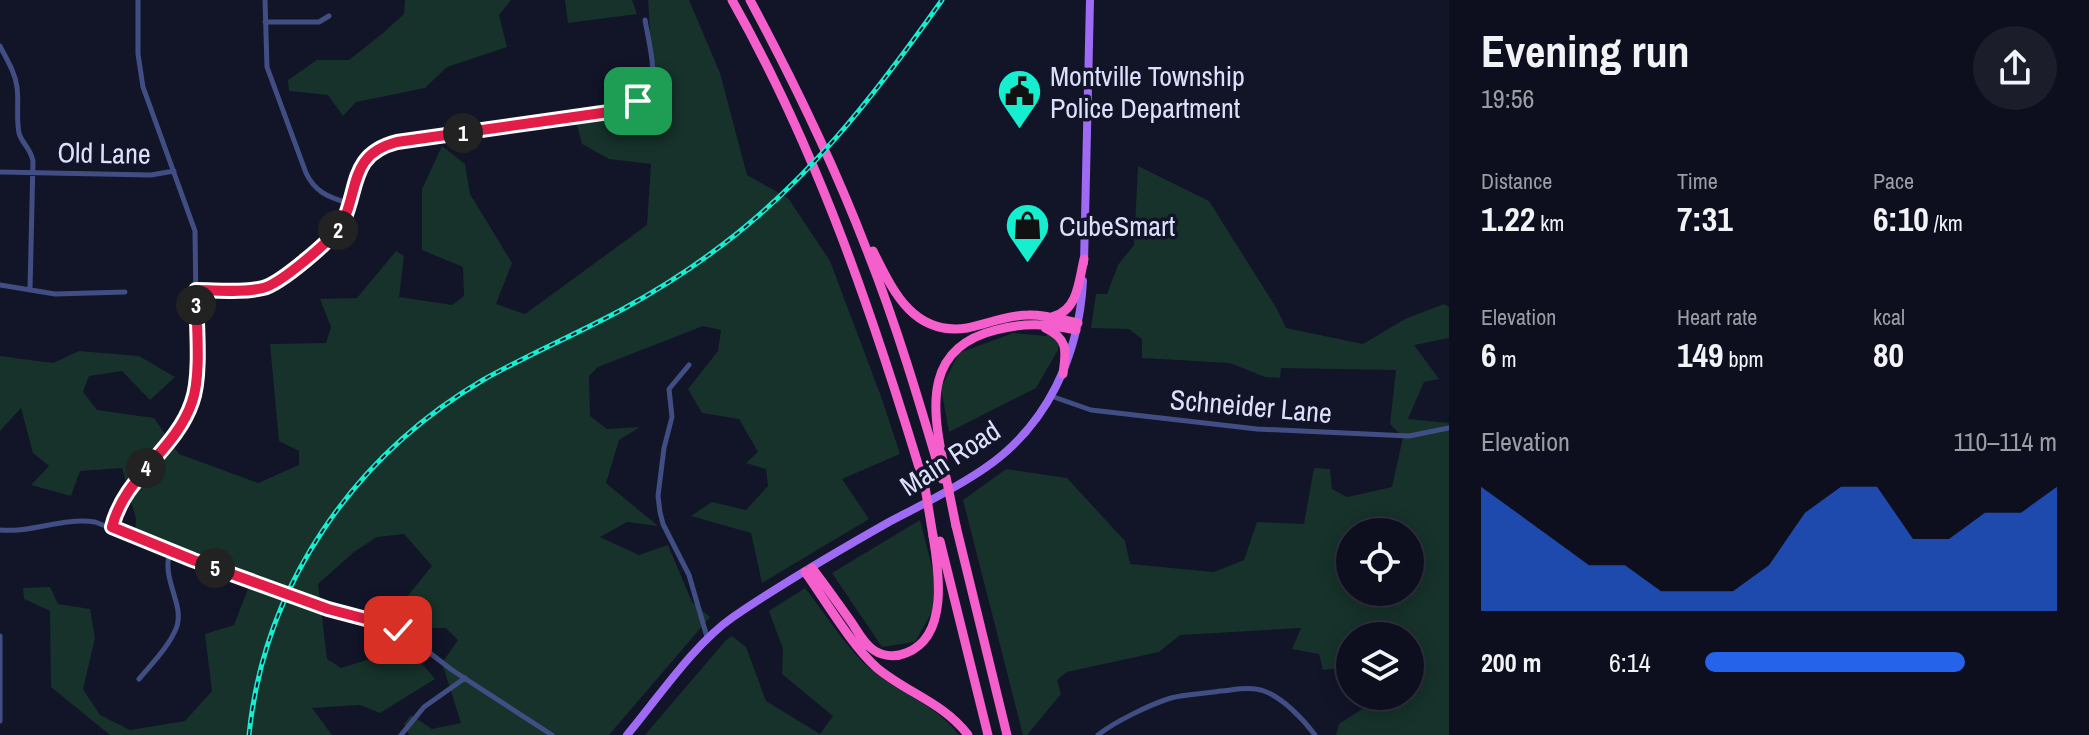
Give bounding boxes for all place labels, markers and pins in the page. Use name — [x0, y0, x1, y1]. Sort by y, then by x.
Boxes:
place label: Montville Township Police Department — [1050, 57, 1245, 127]
pin — [604, 67, 672, 135]
public building icon: Montville Township Police Department — [995, 68, 1043, 131]
pin: 1 — [443, 113, 483, 153]
shop icon: CubeSmart — [1004, 202, 1052, 265]
place label: CubeSmart — [1059, 207, 1175, 245]
pin: 2 — [318, 210, 358, 250]
pin: 3 — [176, 285, 216, 325]
pin: 4 — [126, 448, 166, 488]
pin: 5 — [195, 548, 235, 588]
pin — [364, 596, 432, 664]

